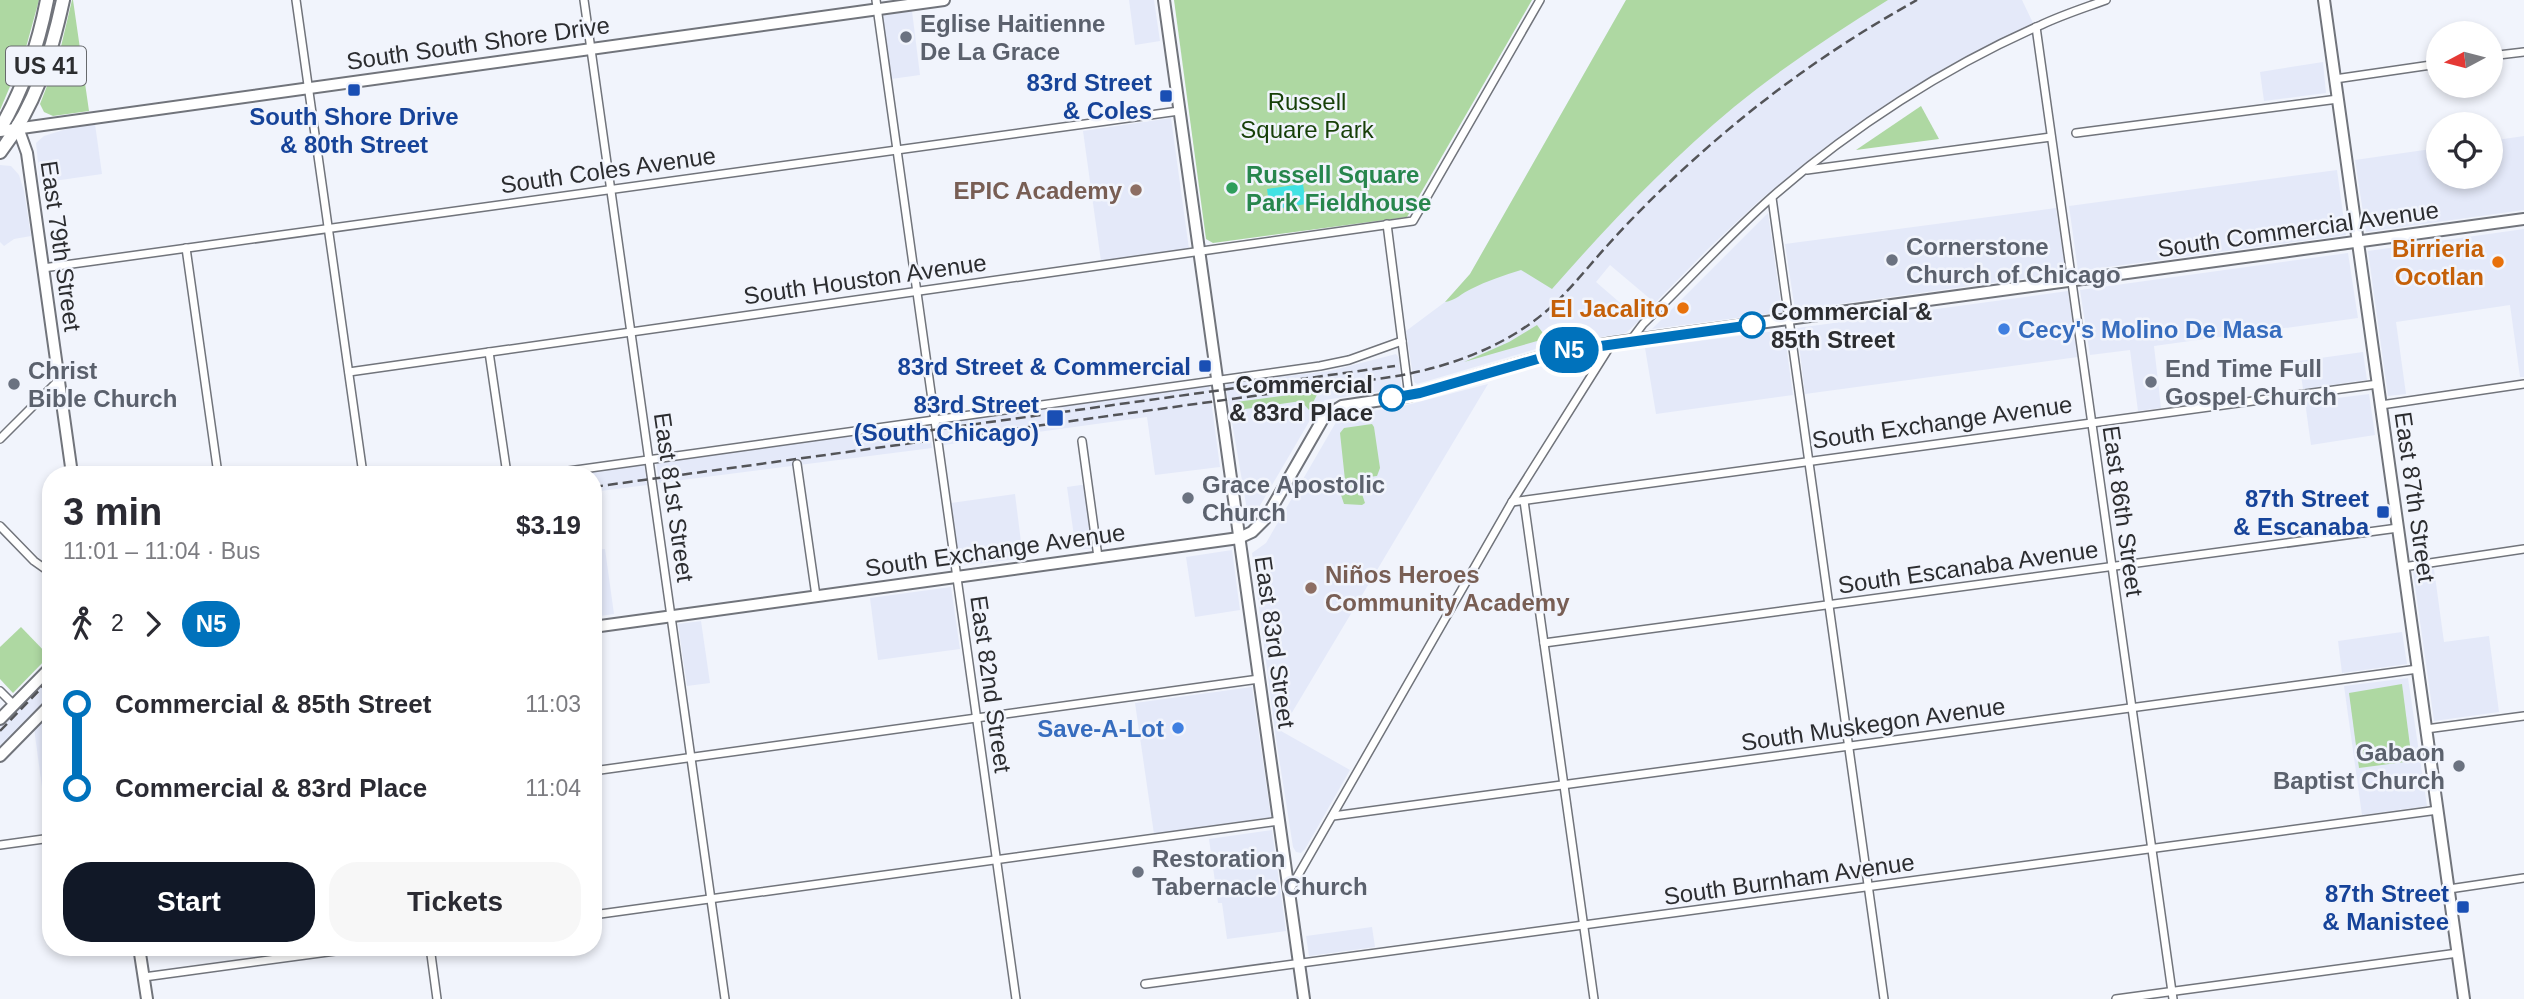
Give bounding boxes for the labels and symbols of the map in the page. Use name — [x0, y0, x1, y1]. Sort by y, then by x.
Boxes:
place label: Eglise Haitienne De La Grace — [920, 10, 1105, 65]
street label: South South Shore Drive — [345, 11, 611, 75]
north arrow — [2426, 21, 2502, 98]
marker: Eglise Haitienne De La Grace — [898, 29, 914, 45]
road number: US 41 — [6, 46, 86, 86]
place label: 83rd Street & Coles — [1027, 69, 1152, 124]
marker: South Shore Drive & 80th Street — [346, 82, 362, 98]
marker: 83rd Street & Coles — [1158, 88, 1174, 104]
park label: Russell Square Park — [1240, 88, 1375, 143]
place label: South Shore Drive & 80th Street — [249, 103, 459, 158]
street label: South Coles Avenue — [499, 142, 717, 198]
street label: East 79th Street — [36, 159, 86, 333]
place label: Russell Square Park Fieldhouse — [1246, 161, 1431, 216]
place label: EPIC Academy — [953, 177, 1123, 204]
marker: Russell Square Park Fieldhouse — [1224, 180, 1240, 196]
marker: EPIC Academy — [1128, 182, 1144, 198]
street label: South Commercial Avenue — [2156, 196, 2440, 262]
place label: Cornerstone Church of Chicago — [1906, 233, 2121, 288]
place label: Birrieria Ocotlan — [2392, 235, 2485, 290]
street label: South Houston Avenue — [742, 249, 988, 309]
marker: Cornerstone Church of Chicago — [1884, 252, 1900, 268]
marker: Birrieria Ocotlan — [2490, 254, 2506, 270]
place label: El Jacalito — [1550, 295, 1669, 322]
place label: Commercial & 85th Street — [1771, 298, 1932, 353]
marker: El Jacalito — [1675, 300, 1691, 316]
marker: Commercial & 85th Street — [1739, 312, 1765, 338]
place label: Cecy's Molino De Masa — [2018, 316, 2283, 343]
marker: Cecy's Molino De Masa — [1996, 321, 2012, 337]
line badge: N5 — [1538, 327, 1600, 373]
place label: 83rd Street & Commercial — [898, 353, 1191, 380]
place label: End Time Full Gospel Church — [2165, 355, 2337, 410]
place label: Christ Bible Church — [28, 357, 177, 412]
marker: 83rd Street & Commercial — [1197, 358, 1213, 374]
place label: Commercial & 83rd Place — [1229, 371, 1373, 426]
marker: End Time Full Gospel Church — [2143, 374, 2159, 390]
marker: Christ Bible Church — [6, 376, 22, 392]
marker: Commercial & 83rd Place — [1379, 385, 1405, 411]
street label: South Exchange Avenue — [1810, 390, 2074, 454]
place label: 83rd Street (South Chicago) — [854, 391, 1039, 446]
marker: 83rd Street (South Chicago) — [1045, 408, 1065, 428]
street label: East 87th Street — [2390, 410, 2440, 584]
street label: East 81st Street — [649, 411, 699, 584]
street label: East 86th Street — [2098, 424, 2148, 598]
place label: Grace Apostolic Church — [1202, 471, 1385, 526]
place label: 87th Street & Escanaba — [2233, 485, 2370, 540]
marker: Grace Apostolic Church — [1180, 490, 1196, 506]
marker: 87th Street & Escanaba — [2375, 504, 2391, 520]
street label: South Exchange Avenue — [863, 518, 1127, 582]
street label: South Escanaba Avenue — [1836, 535, 2100, 599]
street label: East 83rd Street — [1250, 554, 1300, 730]
place label: Niños Heroes Community Academy — [1325, 561, 1570, 616]
marker: Niños Heroes Community Academy — [1303, 580, 1319, 596]
street label: East 82nd Street — [965, 594, 1017, 775]
street label: South Muskegon Avenue — [1739, 692, 2007, 756]
place label: Save-A-Lot — [1037, 715, 1164, 742]
marker: Save-A-Lot — [1170, 720, 1186, 736]
place label: Gabaon Baptist Church — [2273, 739, 2445, 794]
marker: Gabaon Baptist Church — [2451, 758, 2467, 774]
place label: Restoration Tabernacle Church — [1152, 845, 1368, 900]
street label: South Burnham Avenue — [1662, 848, 1916, 910]
marker: Restoration Tabernacle Church — [1130, 864, 1146, 880]
place label: 87th Street & Manistee — [2322, 880, 2449, 935]
marker: 87th Street & Manistee — [2455, 899, 2471, 915]

